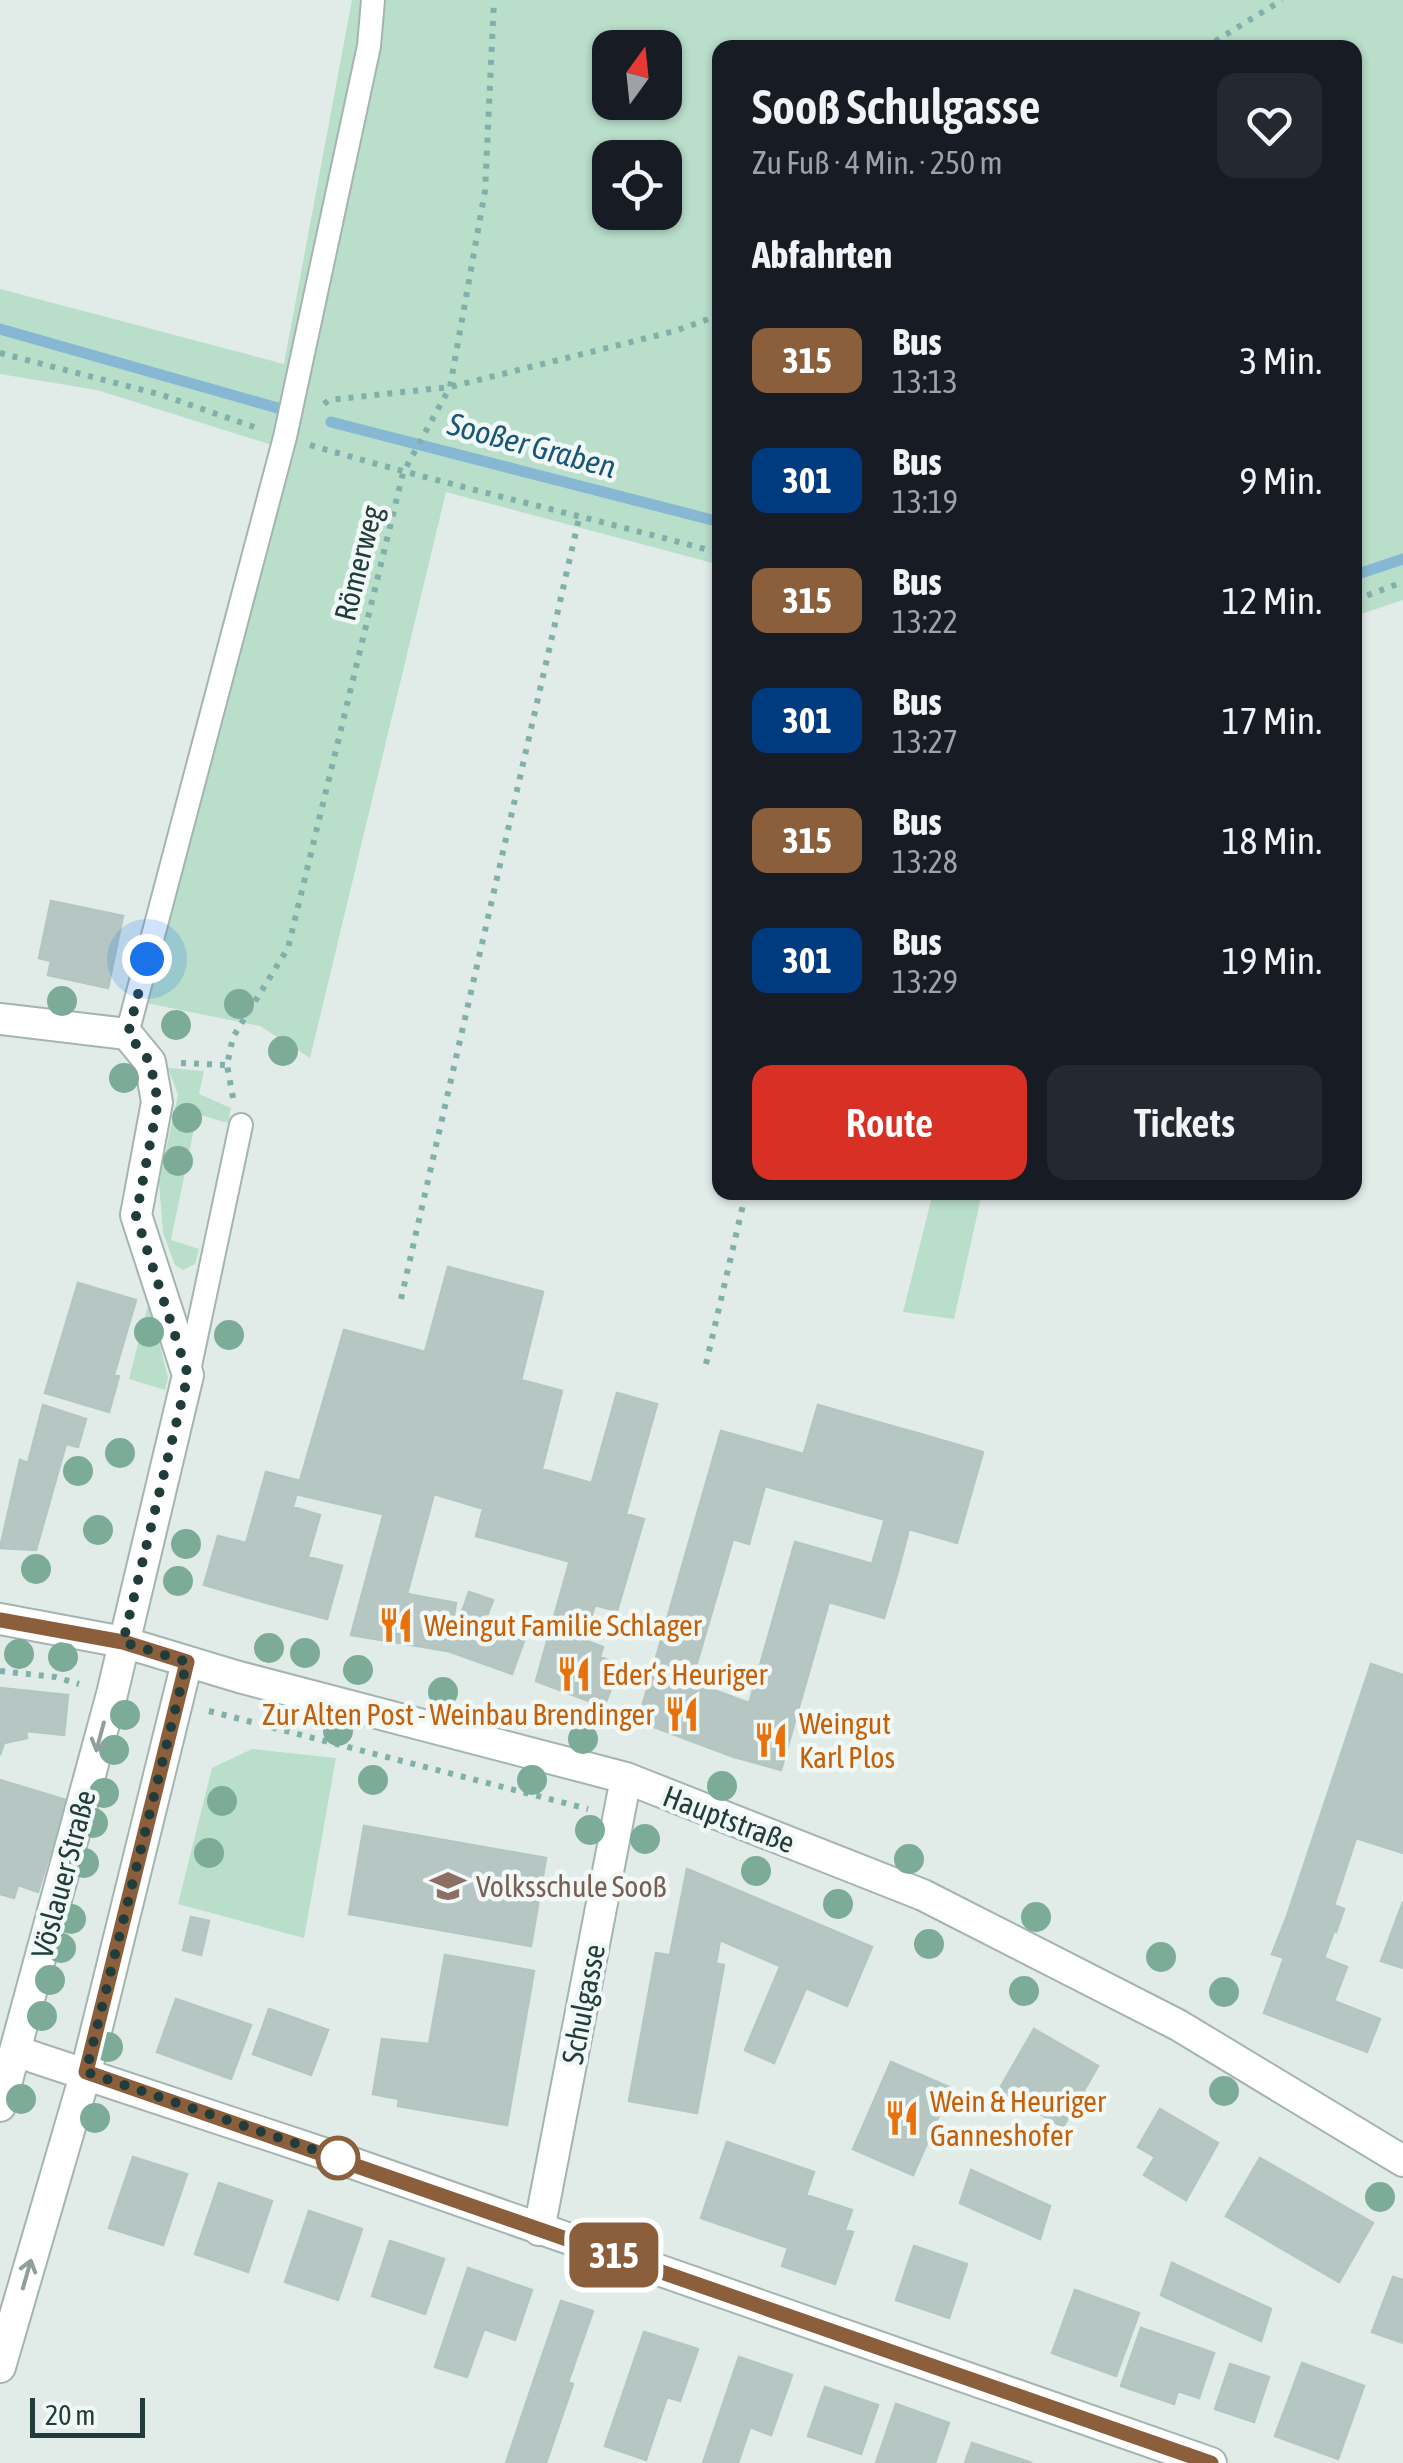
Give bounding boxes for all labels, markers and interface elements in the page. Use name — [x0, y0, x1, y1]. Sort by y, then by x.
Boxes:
north arrow — [592, 30, 682, 120]
map controls — [592, 30, 682, 230]
button: heart — [1217, 73, 1322, 178]
text: Sooß Schulgasse — [752, 79, 1040, 134]
button: locate — [592, 140, 682, 230]
text: Zu Fuß · 4 Min. · 250 m — [752, 144, 1003, 181]
text: Abfahrten — [752, 233, 892, 276]
text: Bus — [892, 320, 942, 363]
text: 3 Min. — [1240, 339, 1322, 382]
text: 315 — [782, 340, 832, 380]
text: 13:13 — [892, 363, 958, 400]
water label: Sooßer Graben — [443, 405, 620, 485]
text: Bus — [892, 440, 942, 483]
text: 9 Min. — [1240, 459, 1322, 502]
text: 301 — [782, 460, 832, 500]
text: 13:19 — [892, 483, 958, 520]
street label: Römerweg — [327, 502, 389, 624]
text: Bus — [892, 560, 942, 603]
text: 12 Min. — [1222, 579, 1322, 622]
text: 315 — [782, 580, 832, 620]
text: 13:22 — [892, 603, 958, 640]
text: Bus — [892, 680, 942, 723]
text: 17 Min. — [1222, 699, 1322, 742]
text: 301 — [782, 700, 832, 740]
text: 13:27 — [892, 723, 958, 760]
text: Bus — [892, 800, 942, 843]
text: 18 Min. — [1222, 819, 1322, 862]
text: 315 — [782, 820, 832, 860]
text: 13:28 — [892, 843, 958, 880]
text: Bus — [892, 920, 942, 963]
your location — [122, 934, 172, 984]
text: 19 Min. — [1222, 939, 1322, 982]
text: 301 — [782, 940, 832, 980]
text: 13:29 — [892, 963, 958, 1000]
button: Route — [752, 1065, 1027, 1180]
button: Tickets — [1047, 1065, 1322, 1180]
restaurant icon: Weingut Familie Schlager — [377, 1606, 415, 1644]
place label: Weingut Familie Schlager — [424, 1608, 703, 1642]
restaurant icon: Eder‘s Heuriger — [555, 1655, 593, 1693]
place label: Eder‘s Heuriger — [602, 1657, 768, 1691]
restaurant icon: Zur Alten Post - Weinbau Brendinger — [663, 1695, 701, 1733]
place label: Zur Alten Post - Weinbau Brendinger — [262, 1697, 655, 1731]
place label: Weingut Karl Plos — [799, 1706, 895, 1774]
one-way arrow — [90, 1721, 108, 1752]
restaurant icon: Weingut Karl Plos — [752, 1721, 790, 1759]
street label: Hauptstraße — [659, 1778, 799, 1860]
street label: Vöslauer Straße — [24, 1786, 102, 1962]
school or university icon: Volksschule Sooß — [429, 1867, 467, 1905]
place label: Volksschule Sooß — [476, 1869, 667, 1903]
street label: Schulgasse — [555, 1941, 611, 2067]
place label: Wein & Heuriger Ganneshofer — [930, 2084, 1107, 2152]
restaurant icon: Wein & Heuriger Ganneshofer — [883, 2099, 921, 2137]
unlabelled marker — [317, 2137, 359, 2179]
line badge: 315 — [556, 2222, 672, 2288]
text: 315 — [589, 2235, 639, 2275]
one-way arrow — [19, 2258, 37, 2290]
scale bar — [30, 2393, 145, 2438]
text: 20 m — [45, 2399, 95, 2431]

